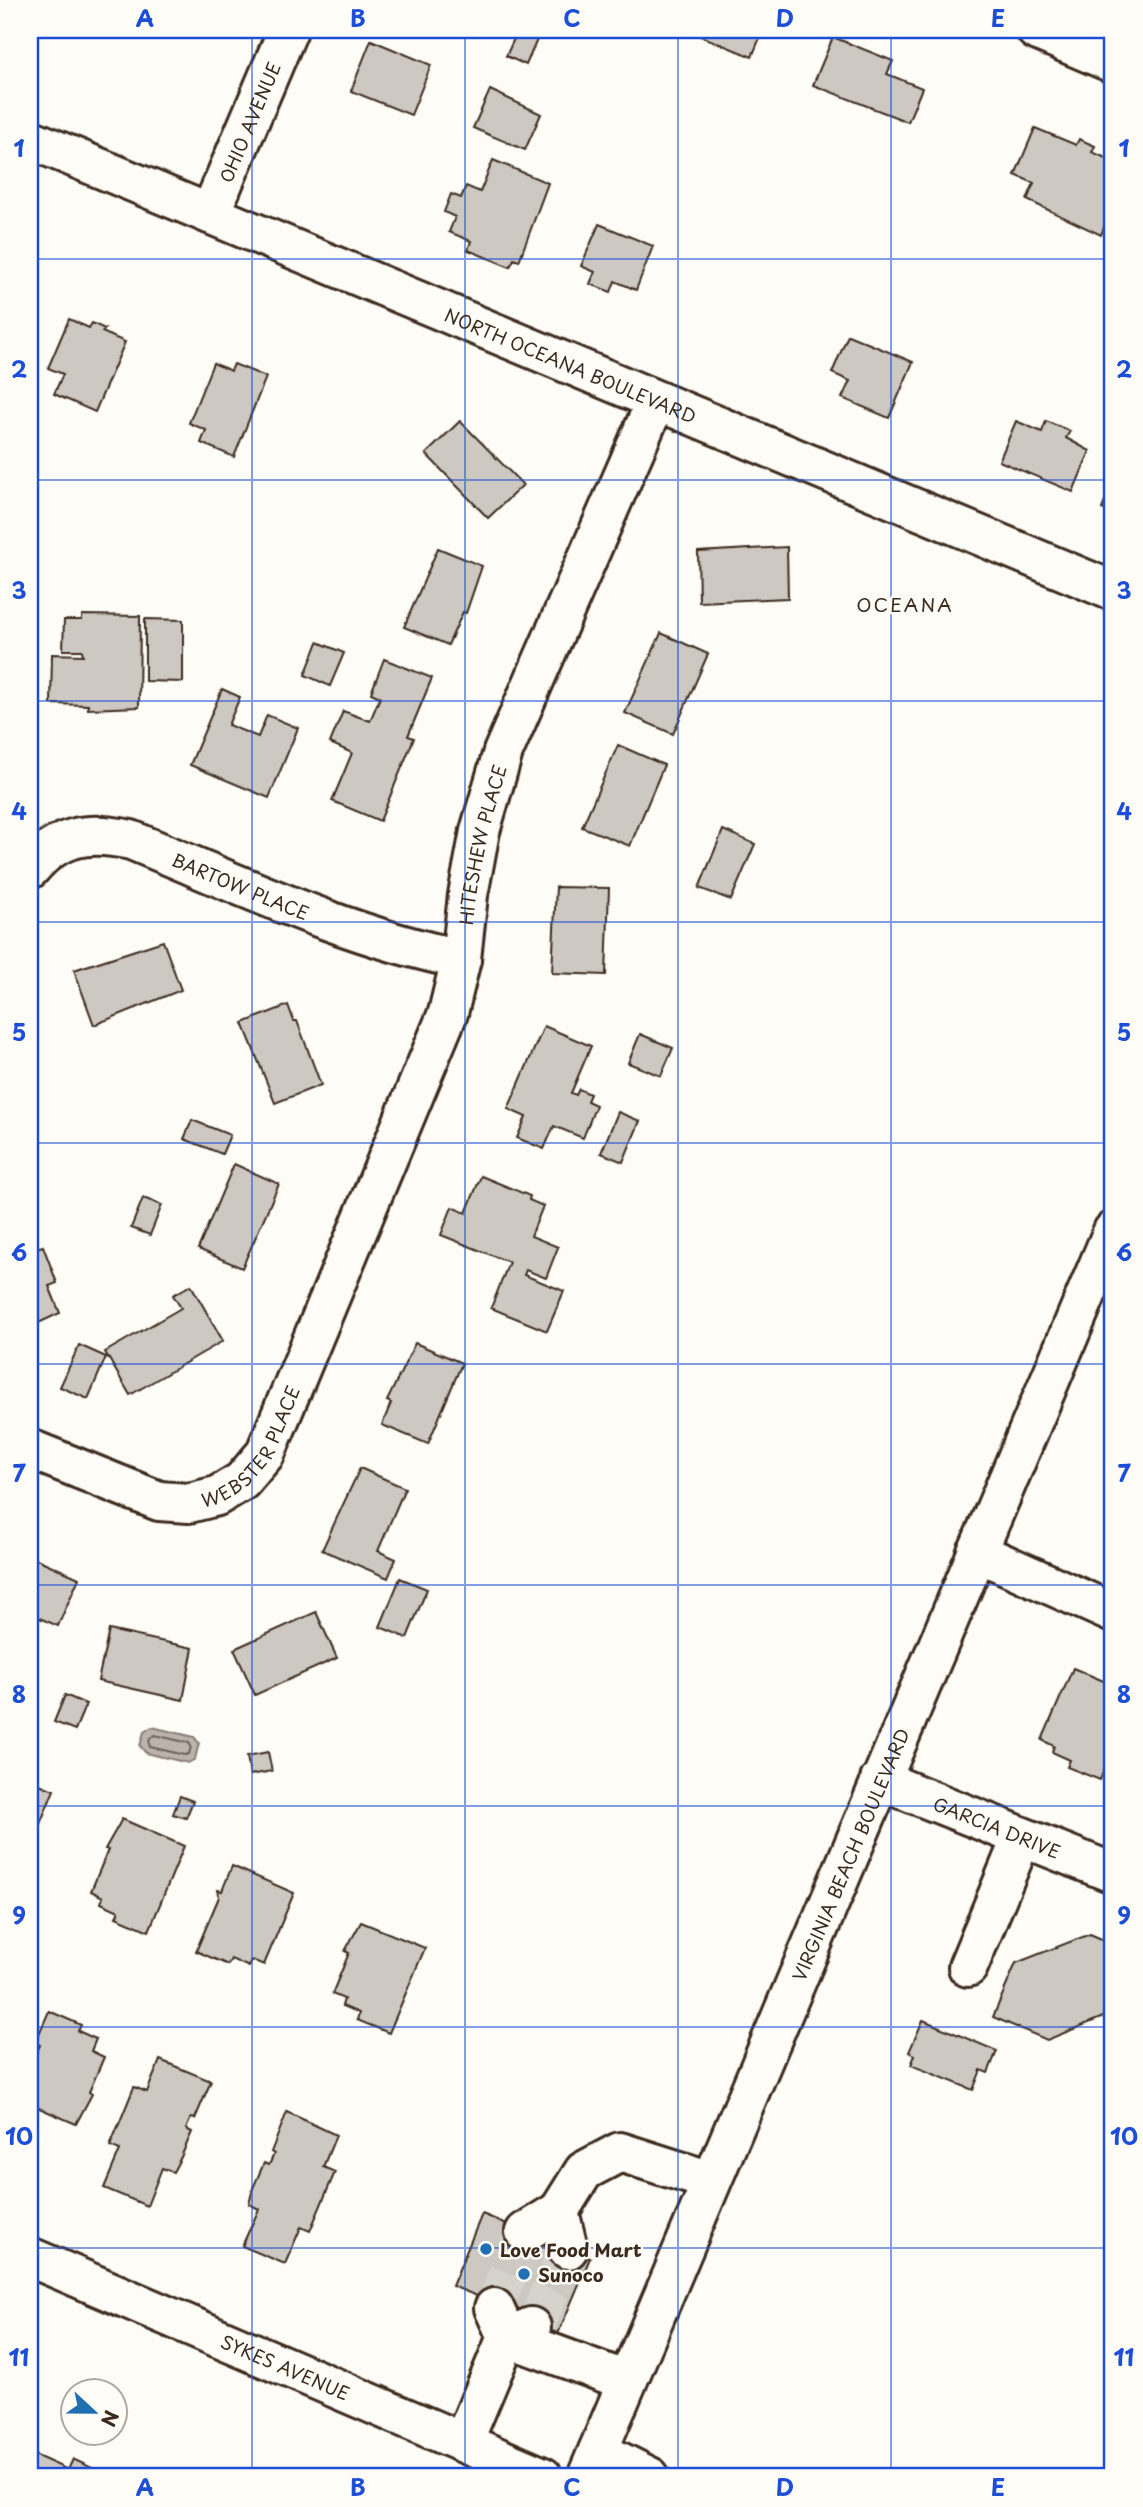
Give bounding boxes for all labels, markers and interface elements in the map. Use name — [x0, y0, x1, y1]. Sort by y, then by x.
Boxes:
text: A — [136, 0, 154, 35]
text: B — [350, 0, 366, 35]
text: C — [563, 0, 581, 35]
text: D — [776, 0, 794, 35]
text: E — [991, 0, 1005, 35]
street label: OHIO AVENUE — [211, 57, 287, 186]
text: 1 — [14, 130, 25, 165]
text: 1 — [1119, 130, 1130, 165]
street label: NORTH OCEANA BOULEVARD — [441, 300, 701, 429]
text: 2 — [11, 351, 27, 386]
text: 2 — [1116, 351, 1132, 386]
text: 3 — [11, 572, 27, 607]
text: 3 — [1116, 572, 1132, 607]
district label: OCEANA — [856, 590, 954, 618]
street label: HITESHEW PLACE — [451, 761, 512, 926]
text: 4 — [11, 793, 27, 828]
text: 4 — [1116, 793, 1132, 828]
street label: BARTOW PLACE — [168, 845, 313, 926]
text: 5 — [12, 1014, 26, 1049]
text: 5 — [1117, 1014, 1131, 1049]
text: 6 — [11, 1234, 27, 1269]
text: 6 — [1116, 1234, 1132, 1269]
street label: WEBSTER PLACE — [198, 1381, 306, 1513]
text: 7 — [12, 1455, 26, 1490]
text: 7 — [1117, 1455, 1131, 1490]
text: 8 — [12, 1676, 26, 1711]
text: 8 — [1117, 1676, 1131, 1711]
street label: VIRGINIA BEACH BOULEVARD — [785, 1724, 915, 1985]
street label: GARCIA DRIVE — [929, 1789, 1065, 1864]
text: 9 — [12, 1897, 26, 1932]
text: 9 — [1117, 1897, 1131, 1932]
text: 10 — [5, 2118, 33, 2153]
text: 10 — [1110, 2118, 1138, 2153]
place label: Love Food Mart — [500, 2236, 642, 2263]
marker: Love Food Mart — [478, 2241, 494, 2257]
place label: Sunoco — [538, 2261, 604, 2288]
marker: Sunoco — [516, 2266, 532, 2282]
street label: SYKES AVENUE — [217, 2327, 354, 2406]
text: 11 — [9, 2339, 30, 2374]
text: 11 — [1114, 2339, 1135, 2374]
north arrow — [60, 2378, 130, 2448]
text: N — [95, 2407, 126, 2431]
text: A — [136, 2469, 154, 2504]
text: B — [350, 2469, 366, 2504]
text: C — [563, 2469, 581, 2504]
text: D — [776, 2469, 794, 2504]
text: E — [991, 2469, 1005, 2504]

